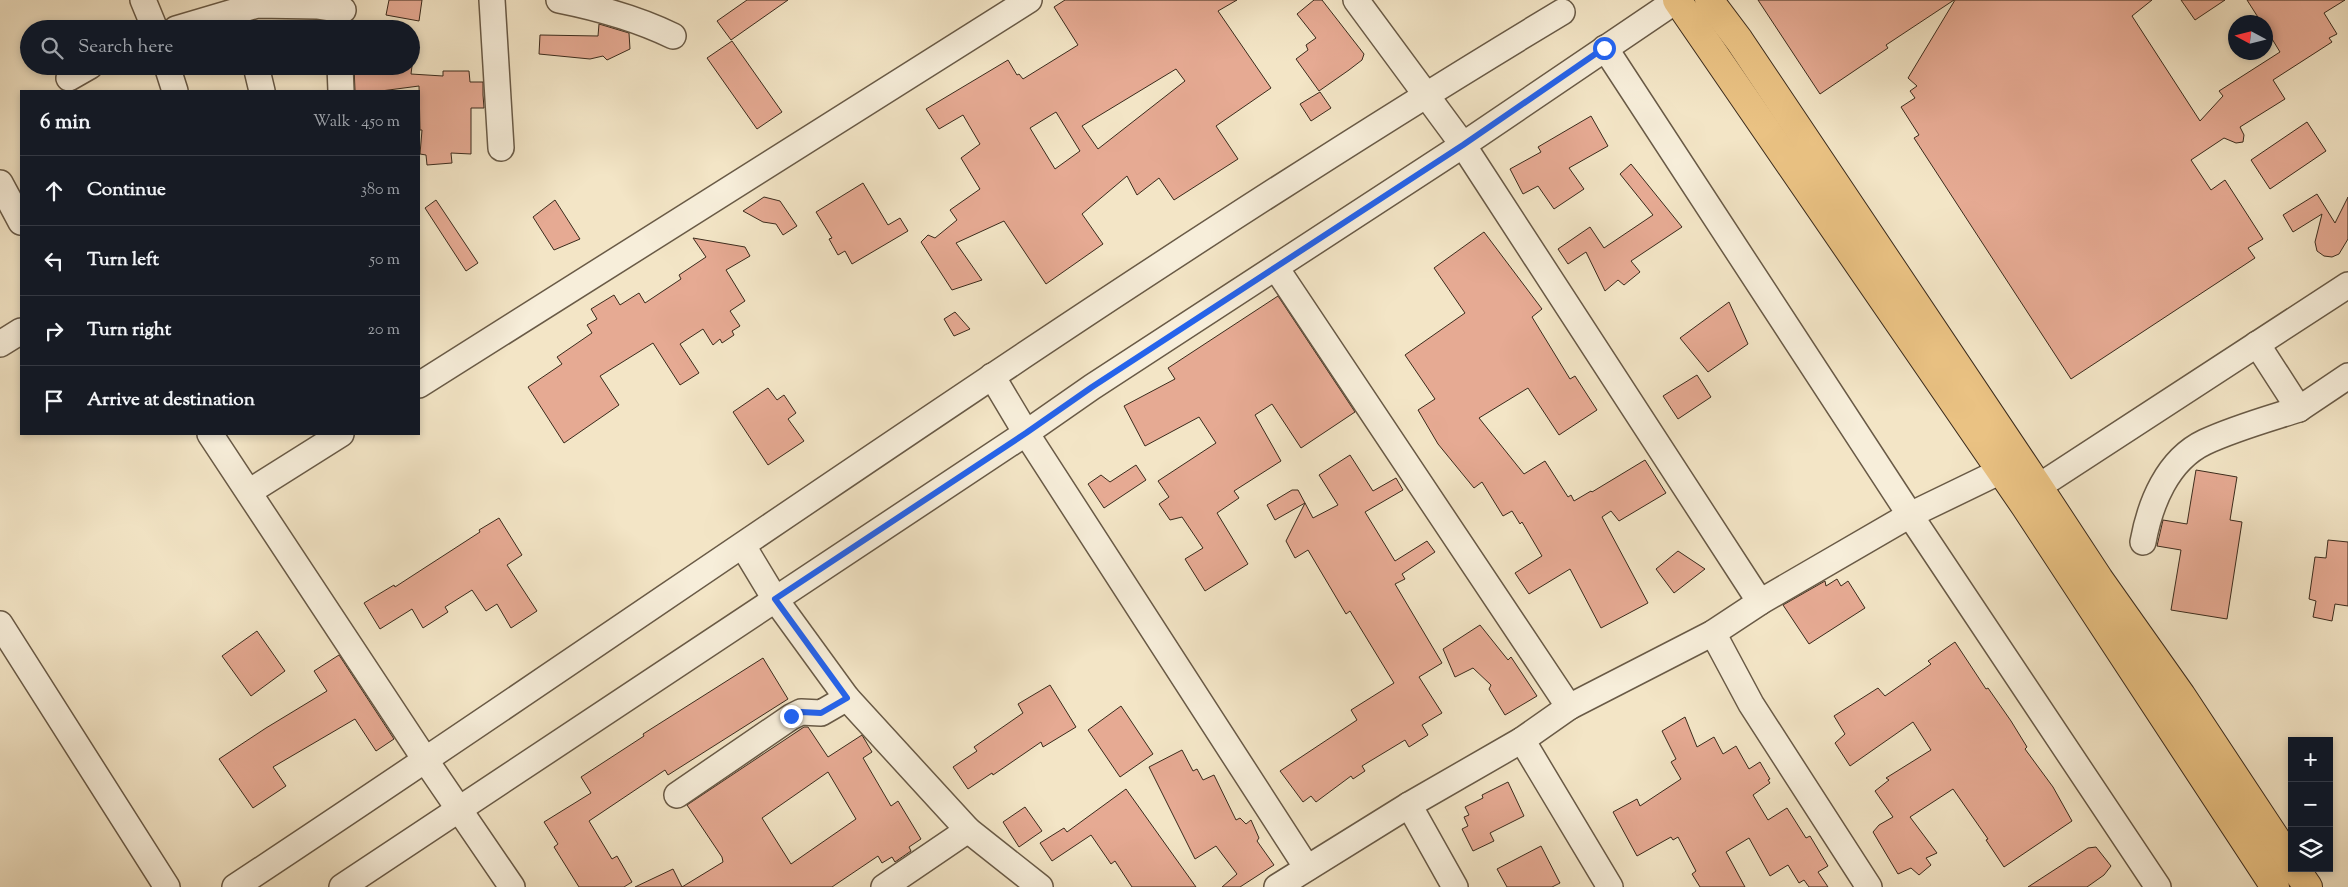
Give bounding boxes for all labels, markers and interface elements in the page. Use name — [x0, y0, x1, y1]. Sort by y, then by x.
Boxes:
north arrow — [2228, 15, 2273, 60]
search box — [20, 20, 420, 75]
icon: search — [38, 34, 66, 62]
text: Search here — [78, 34, 173, 61]
route start — [1593, 37, 1616, 60]
text: 6 min — [40, 108, 91, 138]
text: Walk · 450 m — [313, 111, 400, 134]
icon: ahead — [40, 177, 68, 205]
text: Continue — [87, 177, 166, 204]
text: 380 m — [360, 179, 400, 202]
icon: left — [40, 247, 68, 275]
text: Turn left — [87, 247, 159, 274]
text: 50 m — [369, 249, 400, 272]
icon: right — [40, 317, 68, 345]
text: Turn right — [87, 317, 171, 344]
text: 20 m — [367, 319, 400, 342]
icon: arrive — [40, 387, 68, 415]
text: Arrive at destination — [87, 387, 255, 414]
route end — [780, 705, 803, 728]
map controls — [2288, 737, 2333, 872]
button: + — [2288, 737, 2333, 782]
button: − — [2288, 782, 2333, 827]
button: layers — [2288, 827, 2333, 872]

